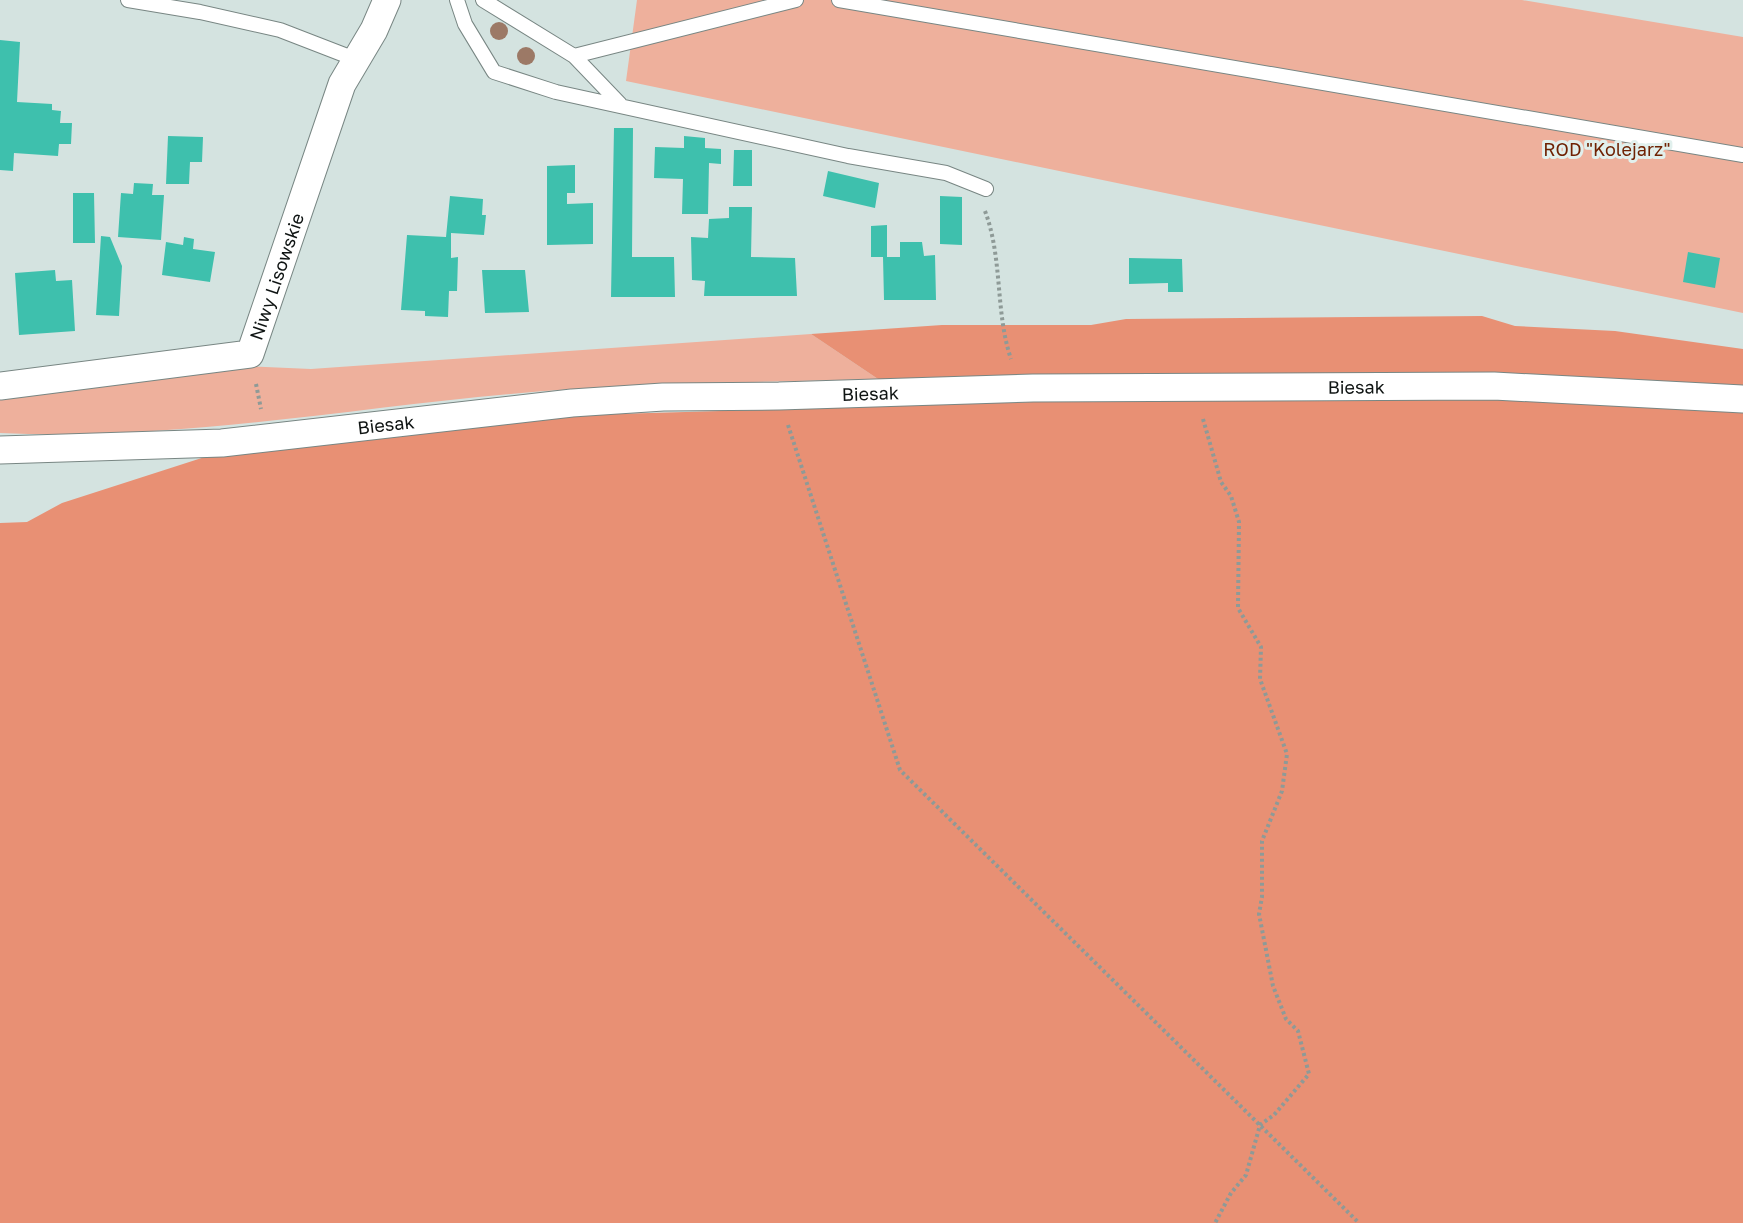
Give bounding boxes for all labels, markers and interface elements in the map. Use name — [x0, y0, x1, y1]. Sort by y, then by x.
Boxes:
park label: ROD "Kolejarz" — [1543, 138, 1671, 160]
street label: Niwy Lisowskie — [245, 210, 308, 343]
street label: Biesak — [1328, 375, 1385, 398]
street label: Biesak — [841, 381, 899, 405]
street label: Biesak — [356, 410, 416, 438]

